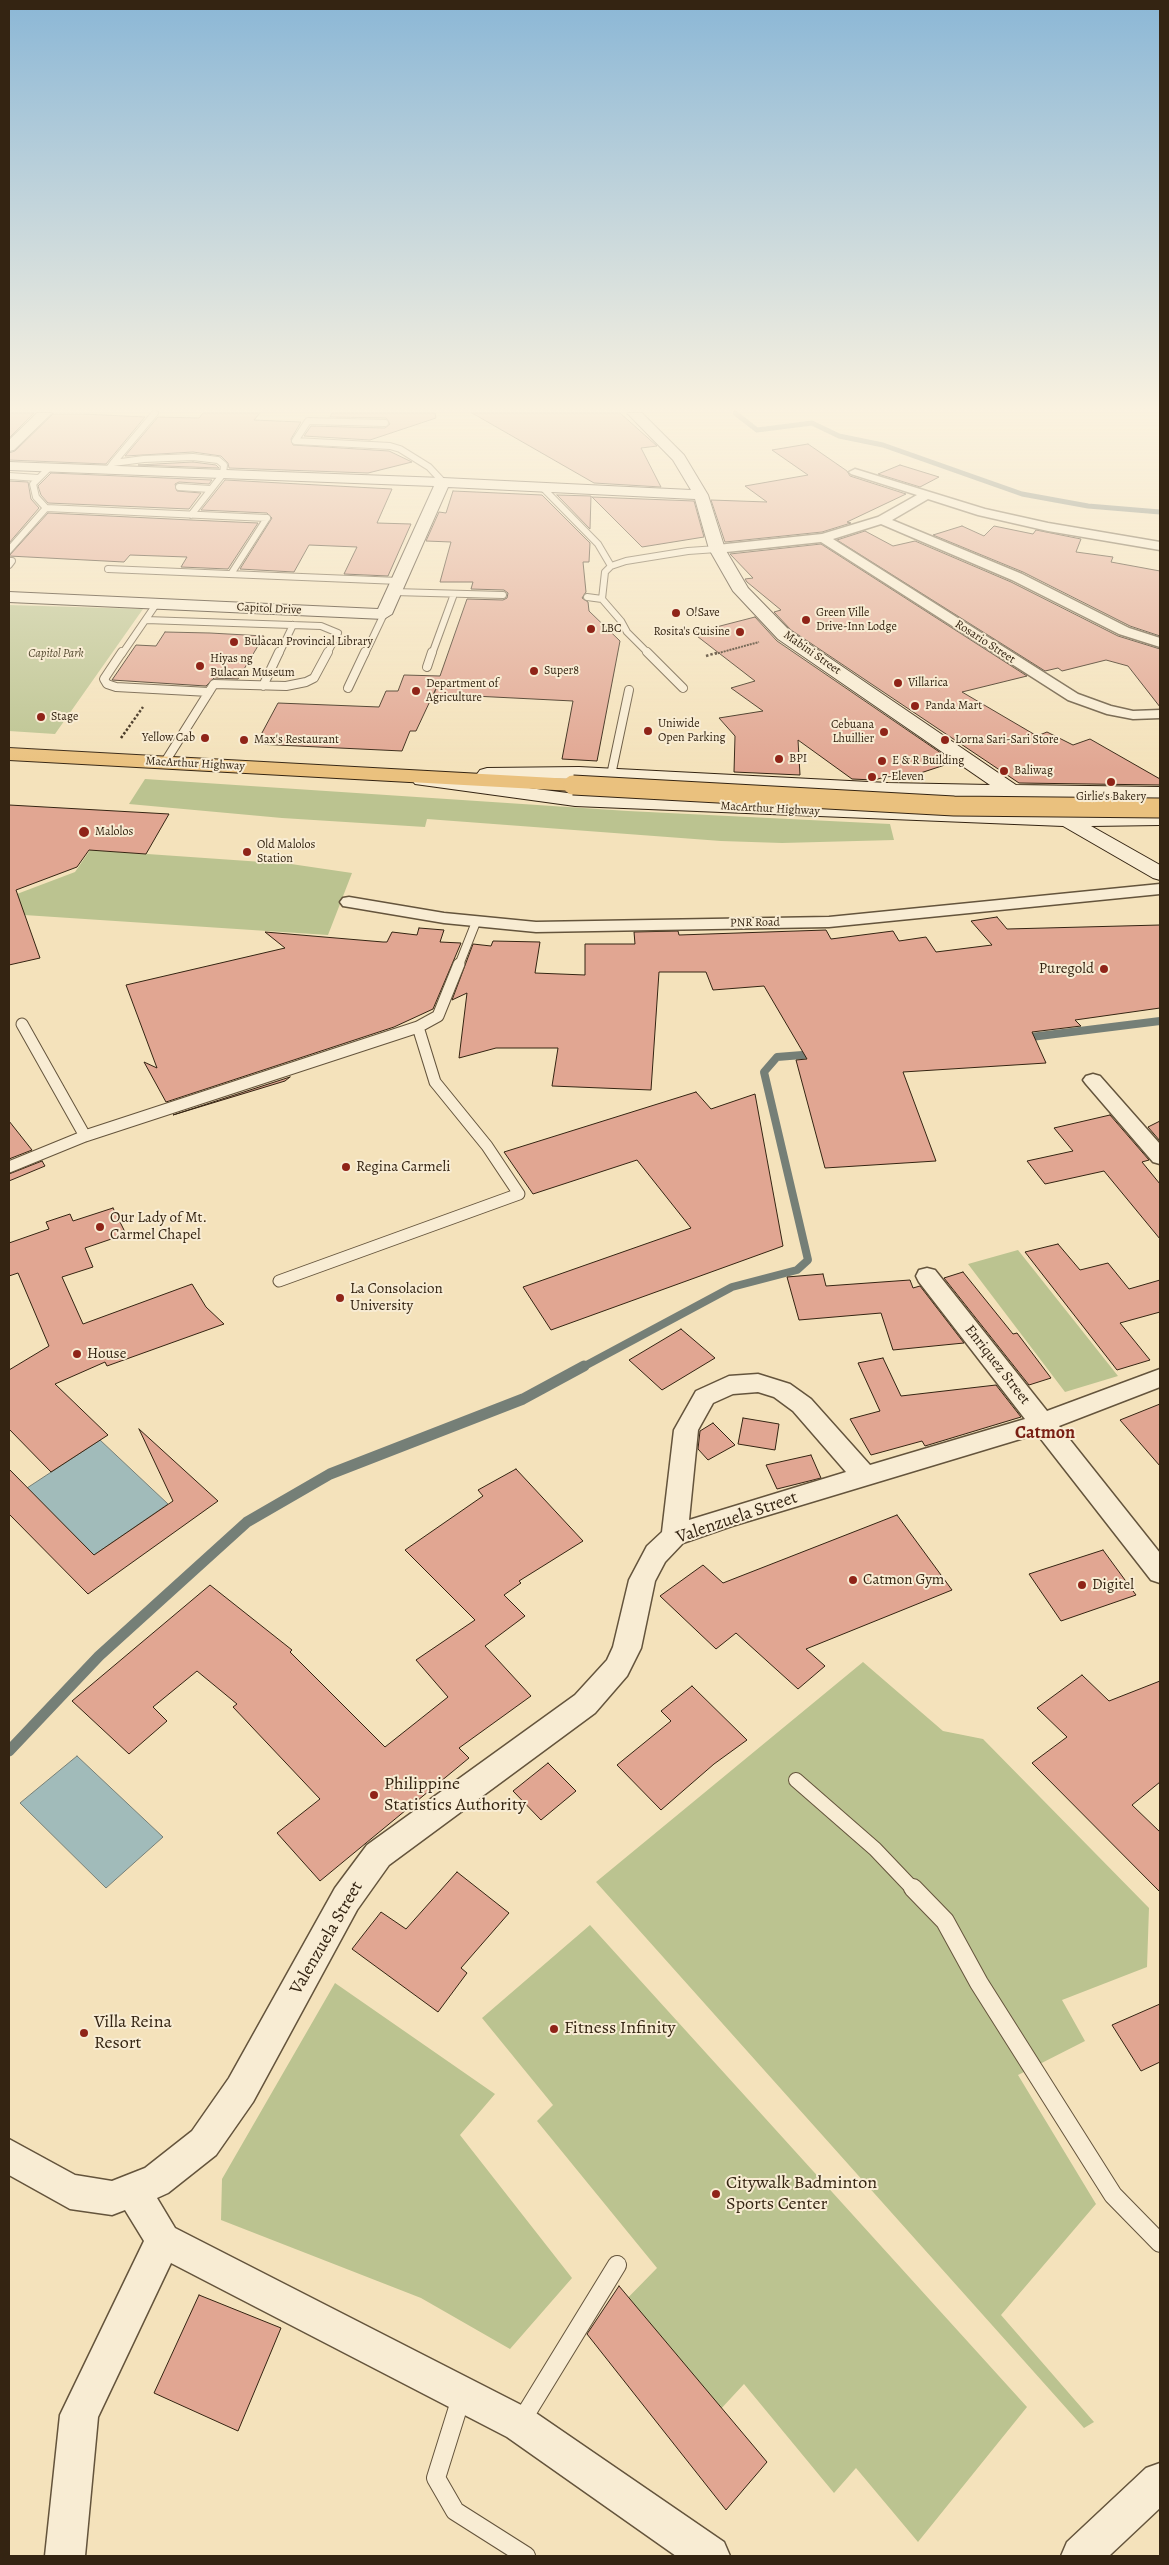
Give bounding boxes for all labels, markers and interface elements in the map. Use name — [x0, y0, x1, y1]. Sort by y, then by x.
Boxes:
street label: Capitol Drive — [236, 600, 302, 618]
place label: O!Save — [686, 606, 720, 620]
place label: Green Ville Drive-Inn Lodge — [816, 606, 897, 634]
marker: O!Save — [670, 607, 682, 619]
marker: Green Ville Drive-Inn Lodge — [800, 614, 812, 626]
street label: Rosario Street — [952, 617, 1018, 667]
place label: LBC — [601, 622, 622, 636]
marker: LBC — [585, 623, 597, 635]
place label: Rosita's Cuisine — [653, 625, 730, 639]
marker: Rosita's Cuisine — [734, 626, 746, 638]
street label: Mabini Street — [780, 628, 844, 678]
place label: Bulacan Provincial Library — [244, 635, 373, 649]
marker: Bulacan Provincial Library — [228, 636, 240, 648]
park label: Capitol Park — [28, 647, 84, 661]
place label: Hiyas ng Bulacan Museum — [210, 652, 295, 680]
marker: Hiyas ng Bulacan Museum — [194, 660, 206, 672]
place label: Super8 — [544, 664, 579, 678]
marker: Super8 — [528, 665, 540, 677]
place label: Villarica — [908, 676, 948, 690]
place label: Department of Agriculture — [426, 677, 499, 705]
marker: Villarica — [892, 677, 904, 689]
marker: Department of Agriculture — [410, 685, 422, 697]
place label: Panda Mart — [925, 699, 982, 713]
marker: Panda Mart — [909, 700, 921, 712]
place label: Stage — [51, 710, 78, 724]
marker: Stage — [35, 711, 47, 723]
place label: Uniwide Open Parking — [658, 717, 725, 745]
place label: Cebuana Lhuillier — [831, 718, 874, 746]
marker: Uniwide Open Parking — [642, 725, 654, 737]
marker: Cebuana Lhuillier — [878, 726, 890, 738]
place label: Yellow Cab — [142, 731, 195, 745]
marker: Yellow Cab — [199, 732, 211, 744]
place label: Max's Restaurant — [254, 733, 339, 747]
place label: Lorna Sari-Sari Store — [955, 733, 1059, 747]
marker: Max's Restaurant — [238, 734, 250, 746]
marker: Lorna Sari-Sari Store — [939, 734, 951, 746]
place label: BPI — [789, 752, 807, 766]
marker: BPI — [773, 753, 785, 765]
street label: MacArthur Highway — [145, 754, 245, 774]
place label: E & R Building — [892, 754, 964, 768]
marker: E & R Building — [876, 755, 888, 767]
place label: Baliwag — [1014, 764, 1053, 778]
marker: Baliwag — [998, 765, 1010, 777]
place label: 7-Eleven — [882, 770, 924, 784]
marker: 7-Eleven — [866, 771, 878, 783]
marker: Girlie's Bakery — [1105, 776, 1117, 788]
place label: Girlie's Bakery — [1076, 790, 1146, 804]
street label: MacArthur Highway — [720, 799, 820, 819]
marker: Malolos — [77, 825, 91, 839]
place label: Malolos — [95, 825, 133, 839]
place label: Old Malolos Station — [257, 838, 315, 866]
marker: Old Malolos Station — [241, 846, 253, 858]
street label: PNR Road — [730, 915, 780, 931]
place label: Puregold — [1039, 960, 1094, 978]
marker: Puregold — [1098, 963, 1110, 975]
place label: Regina Carmeli — [356, 1158, 450, 1176]
marker: Regina Carmeli — [340, 1161, 352, 1173]
place label: Our Lady of Mt. Carmel Chapel — [110, 1209, 207, 1244]
marker: Our Lady of Mt. Carmel Chapel — [94, 1221, 106, 1233]
place label: La Consolacion University — [350, 1280, 443, 1315]
marker: La Consolacion University — [334, 1292, 346, 1304]
street label: Enriquez Street — [960, 1322, 1034, 1408]
place label: House — [87, 1345, 126, 1363]
marker: House — [71, 1348, 83, 1360]
district label: Catmon — [1015, 1423, 1075, 1445]
street label: Valenzuela Street — [673, 1487, 801, 1549]
place label: Catmon Gym — [863, 1571, 944, 1589]
marker: Catmon Gym — [847, 1574, 859, 1586]
place label: Digitel — [1092, 1576, 1134, 1594]
marker: Digitel — [1076, 1579, 1088, 1591]
place label: Philippine Statistics Authority — [384, 1774, 526, 1816]
marker: Philippine Statistics Authority — [368, 1789, 380, 1801]
street label: Valenzuela Street — [286, 1878, 368, 1998]
place label: Villa Reina Resort — [94, 2012, 172, 2054]
place label: Fitness Infinity — [564, 2018, 675, 2040]
marker: Fitness Infinity — [548, 2023, 560, 2035]
marker: Villa Reina Resort — [78, 2027, 90, 2039]
place label: Citywalk Badminton Sports Center — [726, 2173, 877, 2216]
marker: Citywalk Badminton Sports Center — [710, 2188, 722, 2200]

